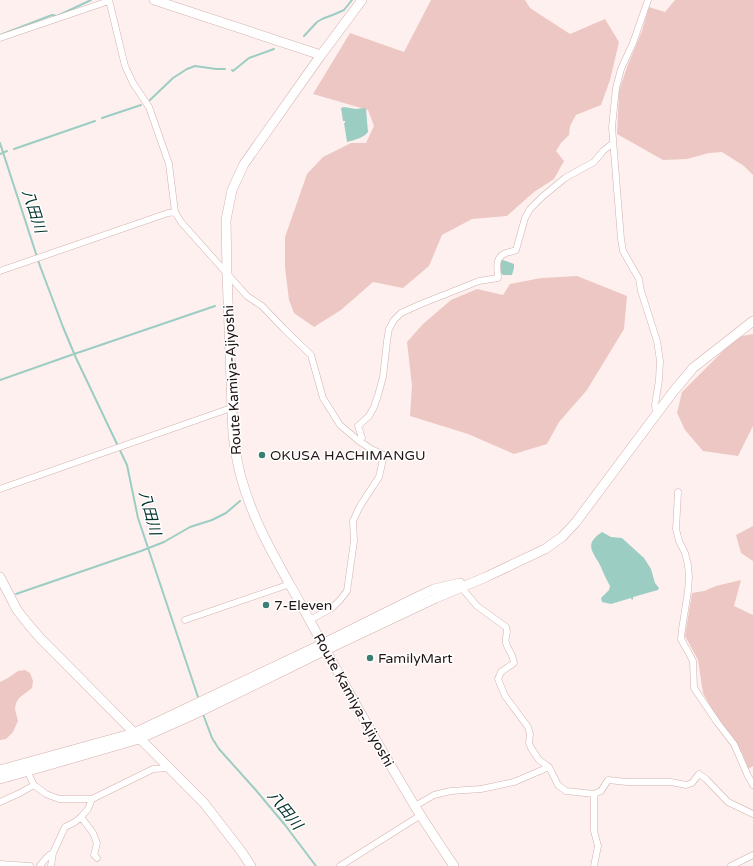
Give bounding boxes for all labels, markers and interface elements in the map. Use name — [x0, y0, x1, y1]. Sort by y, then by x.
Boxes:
water label: 八田川 — [18, 187, 50, 237]
street label: Route Kamiya-Ajiyoshi — [220, 304, 245, 455]
place label: OKUSA HACHIMANGU — [270, 447, 426, 464]
marker: OKUSA HACHIMANGU — [257, 450, 267, 460]
water label: 八田川 — [135, 489, 165, 539]
place label: 7-Eleven — [274, 597, 332, 614]
marker: 7-Eleven — [261, 600, 271, 610]
street label: Route Kamiya-Ajiyoshi — [310, 630, 397, 770]
place label: FamilyMart — [378, 650, 453, 667]
marker: FamilyMart — [365, 653, 375, 663]
water label: 八田川 — [264, 787, 307, 835]

